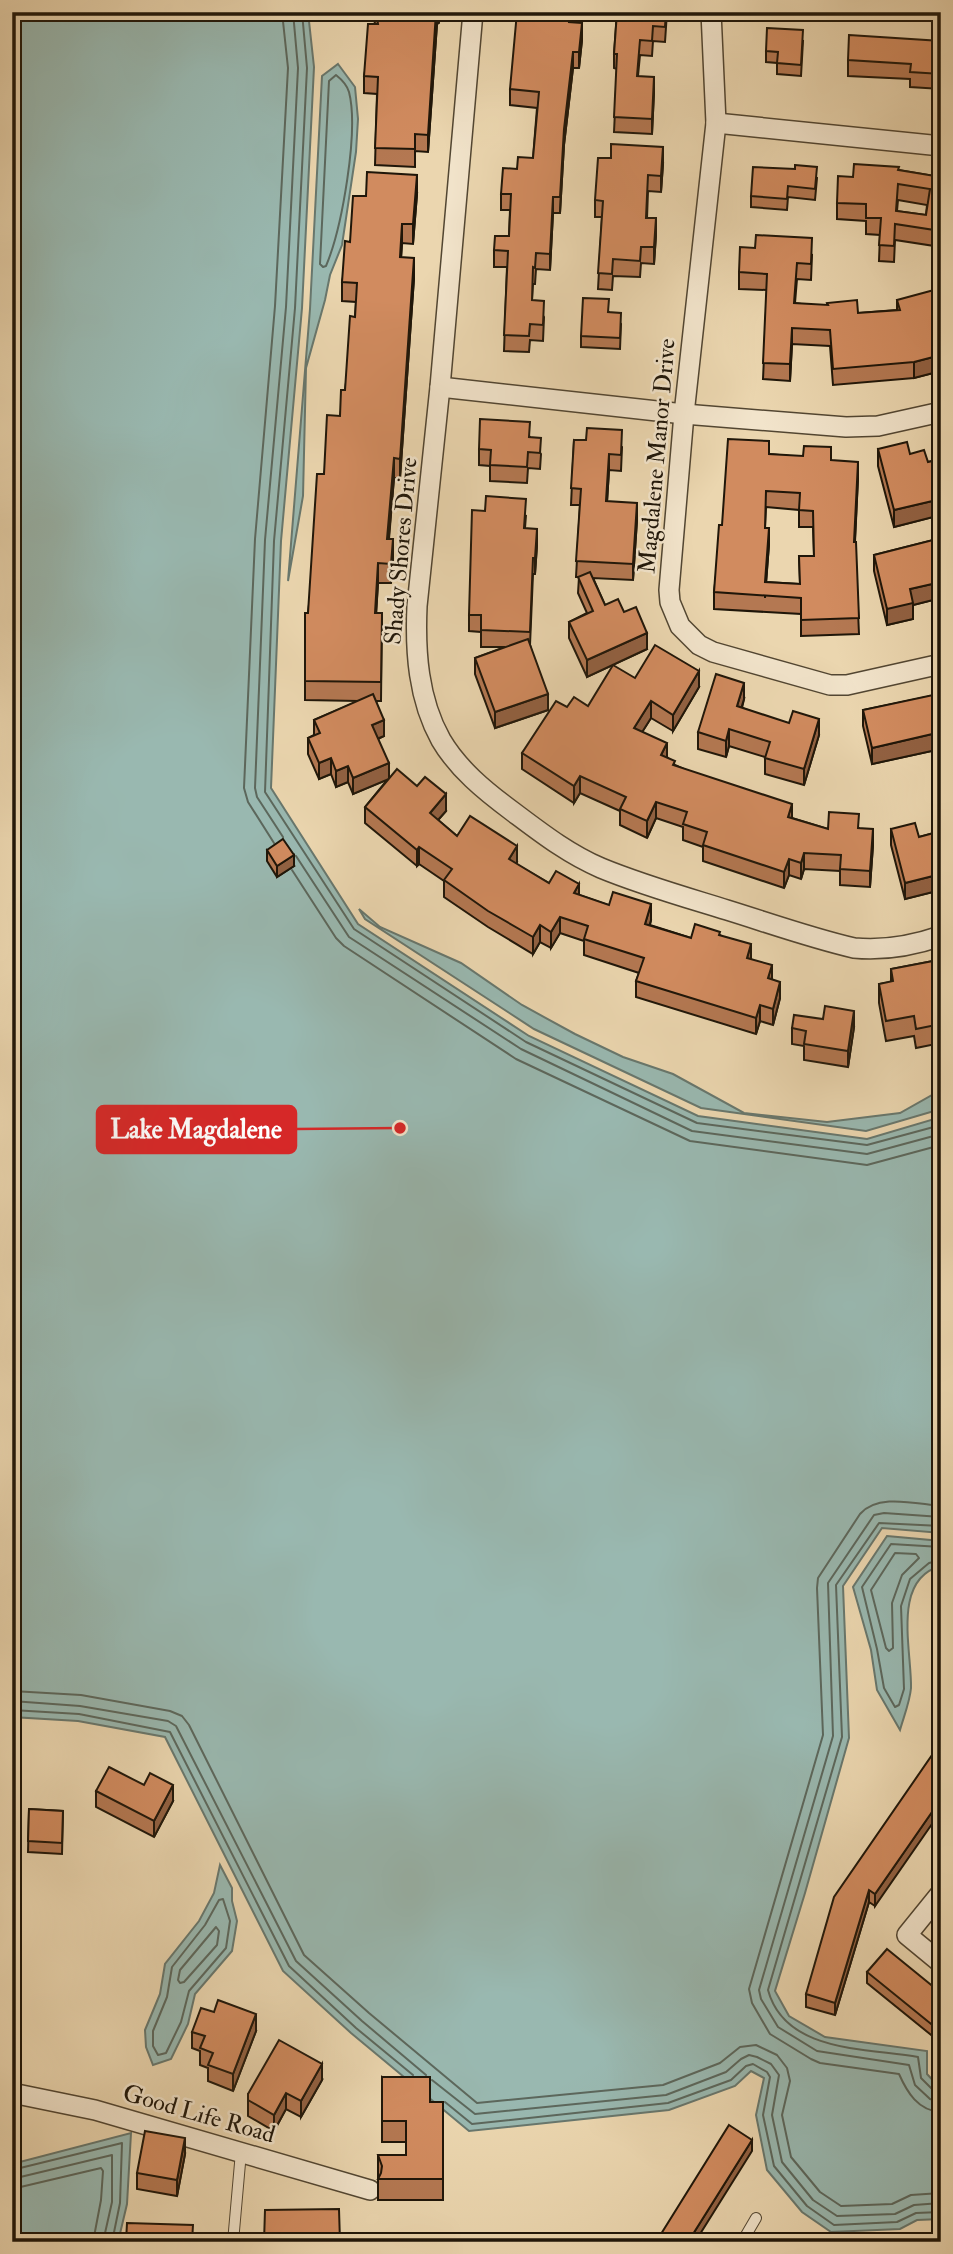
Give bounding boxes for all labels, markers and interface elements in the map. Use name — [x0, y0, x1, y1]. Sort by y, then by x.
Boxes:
street label: Magdalene Manor Drive — [631, 337, 683, 575]
street label: Shady Shores Drive — [377, 456, 425, 646]
callout: Lake Magdalene — [97, 1106, 296, 1153]
text: Lake Magdalene — [110, 1114, 282, 1147]
street label: Good Life Road — [119, 2077, 279, 2151]

